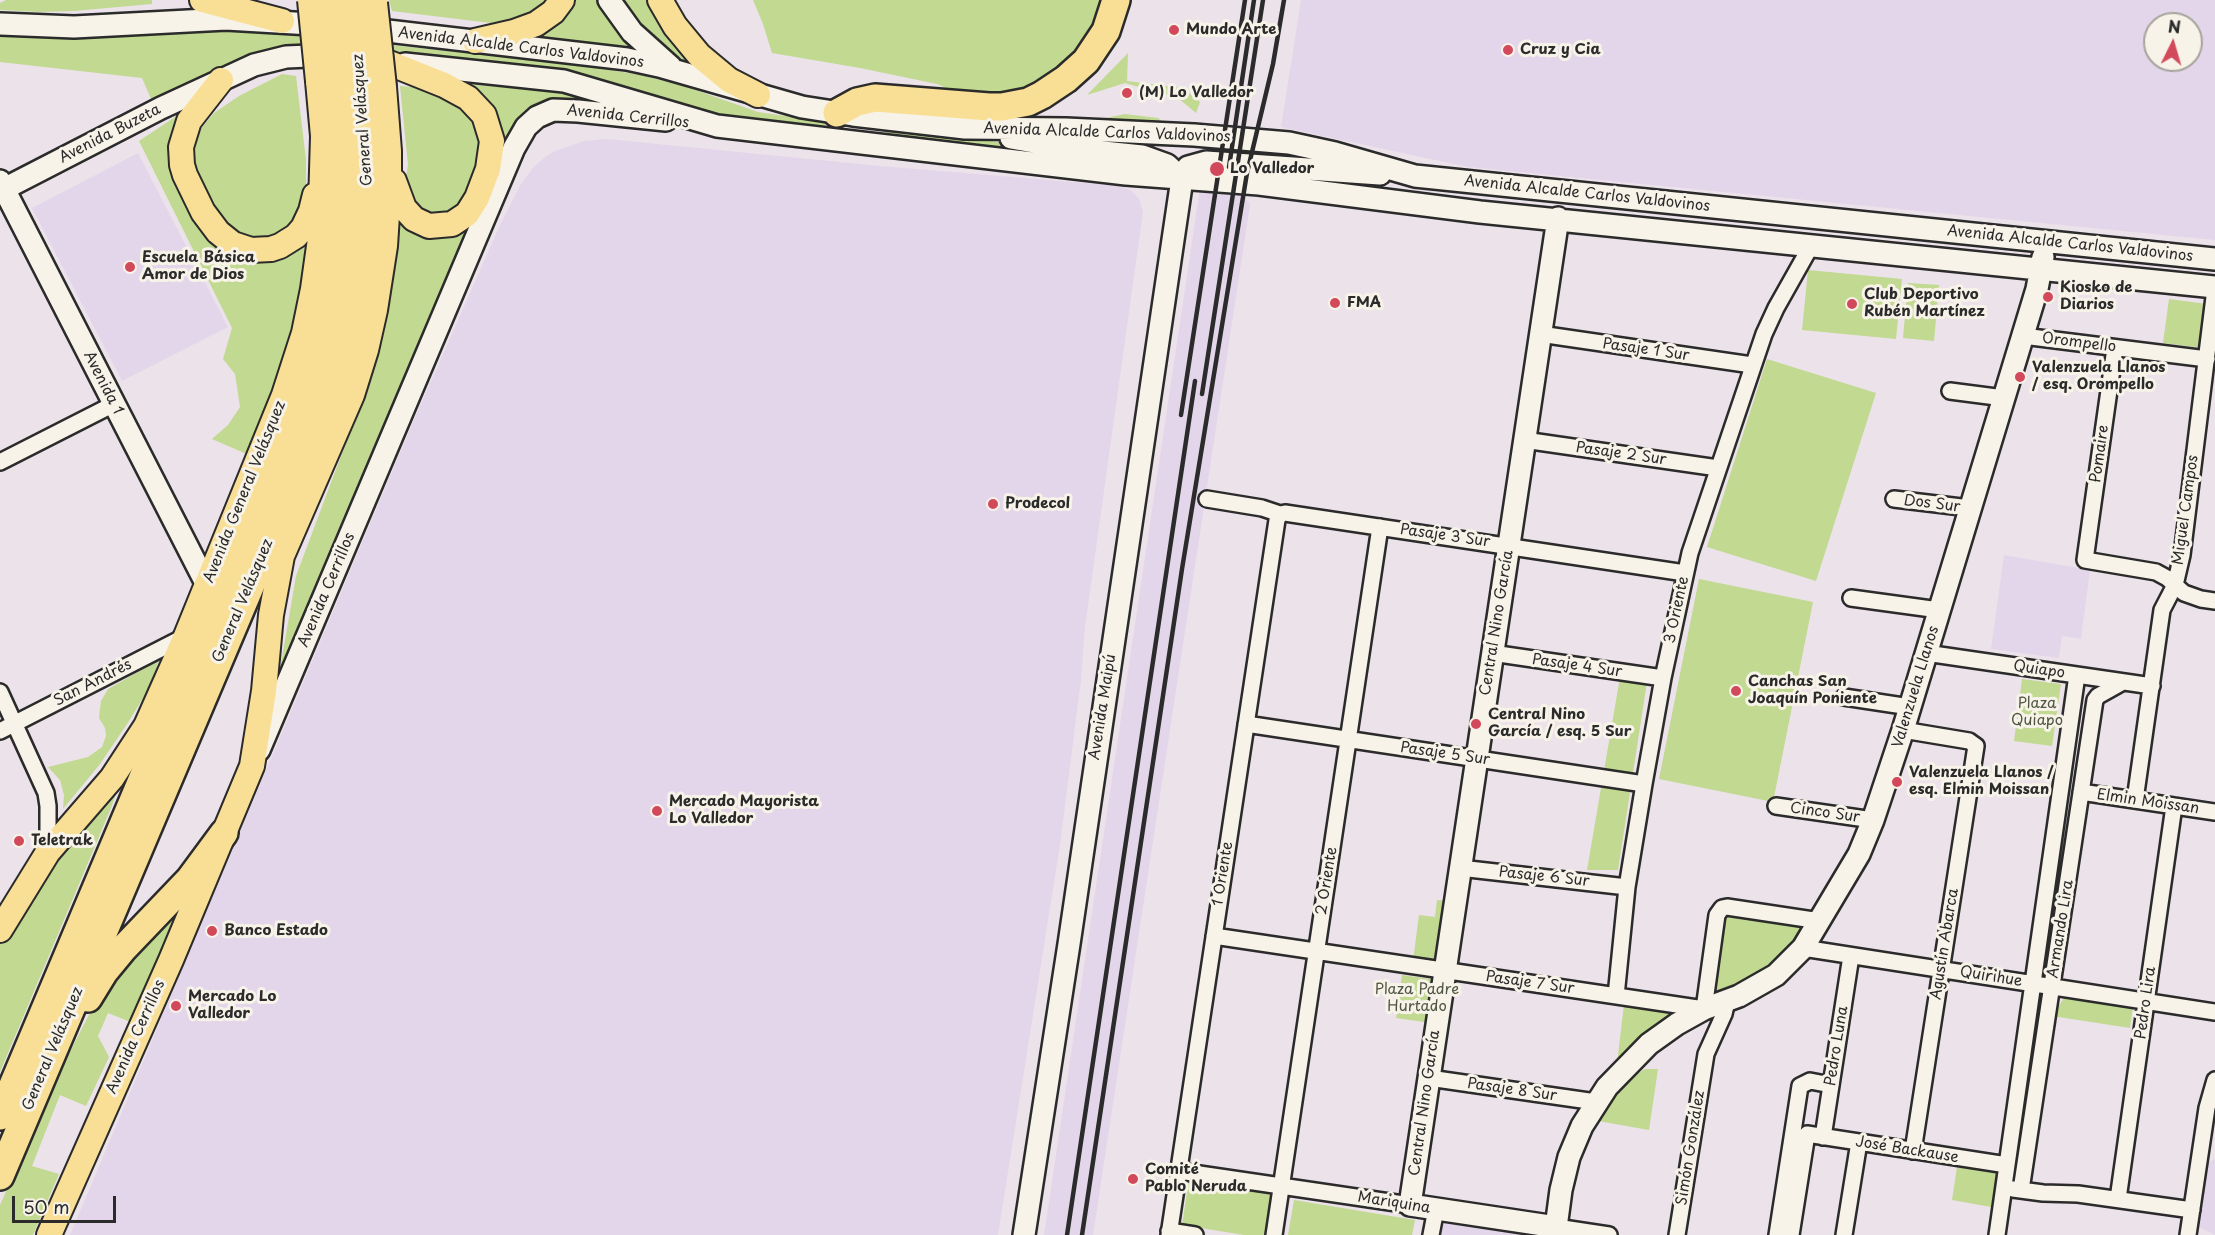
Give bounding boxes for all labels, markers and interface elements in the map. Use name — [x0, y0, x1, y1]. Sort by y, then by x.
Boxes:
north arrow — [2143, 12, 2203, 72]
text: N — [2167, 14, 2182, 39]
place label: Mundo Arte — [1186, 21, 1276, 39]
marker: Mundo Arte — [1167, 23, 1181, 37]
street label: Avenida Alcalde Carlos Valdovinos — [397, 24, 645, 72]
place label: Cruz y Cia — [1520, 41, 1601, 59]
marker: Cruz y Cia — [1501, 43, 1515, 57]
street label: General Velásquez — [349, 53, 377, 187]
place label: (M) Lo Valledor — [1139, 84, 1253, 102]
marker: (M) Lo Valledor — [1120, 86, 1134, 100]
street label: Avenida Buzeta — [56, 101, 164, 167]
street label: Avenida Cerrillos — [566, 102, 690, 132]
street label: Avenida Alcalde Carlos Valdovinos — [983, 120, 1231, 146]
marker: Lo Valledor — [1208, 160, 1226, 178]
place label: Lo Valledor — [1230, 160, 1314, 178]
street label: Avenida Alcalde Carlos Valdovinos — [1463, 172, 1711, 216]
street label: Avenida Alcalde Carlos Valdovinos — [1946, 222, 2194, 266]
place label: Escuela Básica Amor de Dios — [142, 249, 255, 284]
marker: Escuela Básica Amor de Dios — [123, 260, 137, 274]
place label: Kiosko de Diarios — [2060, 279, 2132, 314]
place label: Club Deportivo Rubén Martínez — [1864, 286, 1985, 321]
marker: Kiosko de Diarios — [2041, 290, 2055, 304]
place label: FMA — [1347, 294, 1381, 312]
marker: FMA — [1328, 296, 1342, 310]
marker: Club Deportivo Rubén Martínez — [1845, 297, 1859, 311]
street label: Orompello — [2041, 330, 2117, 356]
street label: Pasaje 1 Sur — [1601, 335, 1691, 365]
street label: Avenida 1 — [79, 348, 127, 418]
place label: Valenzuela Llanos / esq. Orompello — [2032, 359, 2165, 394]
marker: Valenzuela Llanos / esq. Orompello — [2013, 370, 2027, 384]
street label: Avenida General Velásquez — [200, 398, 290, 586]
street label: Pomaire — [2087, 424, 2113, 484]
street label: Pasaje 2 Sur — [1574, 439, 1668, 469]
street label: Miguel Campos — [2169, 454, 2203, 566]
street label: Dos Sur — [1903, 492, 1961, 516]
place label: Prodecol — [1005, 495, 1070, 513]
marker: Prodecol — [986, 497, 1000, 511]
street label: Pasaje 3 Sur — [1399, 521, 1491, 551]
street label: Avenida Cerrillos — [295, 530, 359, 650]
street label: General Velásquez — [209, 537, 277, 665]
street label: Central Nino García — [1477, 549, 1517, 697]
street label: 3 Oriente — [1661, 575, 1693, 645]
street label: Valenzuela Llanos — [1889, 624, 1943, 750]
street label: Pasaje 4 Sur — [1531, 651, 1623, 681]
street label: Avenida Maipú — [1086, 653, 1120, 761]
street label: San Andrés — [51, 656, 135, 710]
street label: Quiapo — [2012, 657, 2066, 683]
place label: Canchas San Joaquín Poniente — [1748, 673, 1877, 708]
marker: Canchas San Joaquín Poniente — [1729, 684, 1743, 698]
park label: Plaza Quiapo — [2011, 695, 2063, 730]
place label: Central Nino García / esq. 5 Sur — [1488, 706, 1631, 741]
marker: Central Nino García / esq. 5 Sur — [1469, 717, 1483, 731]
street label: Pasaje 5 Sur — [1399, 739, 1491, 769]
place label: Valenzuela Llanos / esq. Elmin Moissan — [1909, 764, 2054, 799]
marker: Valenzuela Llanos / esq. Elmin Moissan — [1890, 775, 1904, 789]
street label: Elmin Moissan — [2096, 786, 2200, 818]
place label: Mercado Mayorista Lo Valledor — [669, 793, 819, 828]
street label: Cinco Sur — [1789, 799, 1861, 827]
marker: Mercado Mayorista Lo Valledor — [650, 804, 664, 818]
place label: Teletrak — [31, 832, 93, 850]
marker: Teletrak — [12, 834, 26, 848]
street label: 1 Oriente — [1209, 840, 1237, 908]
street label: 2 Oriente — [1313, 846, 1341, 916]
street label: Pasaje 6 Sur — [1498, 863, 1590, 891]
street label: Armando Lira — [2044, 879, 2078, 979]
street label: Agustín Abarca — [1927, 887, 1963, 1001]
place label: Banco Estado — [224, 922, 328, 940]
marker: Banco Estado — [205, 924, 219, 938]
street label: Quirihue — [1958, 963, 2024, 991]
street label: Pedro Lira — [2132, 966, 2160, 1040]
street label: Pasaje 7 Sur — [1485, 968, 1575, 998]
street label: Avenida Cerrillos — [103, 977, 169, 1097]
park label: Plaza Padre Hurtado — [1375, 981, 1459, 1016]
street label: General Velásquez — [19, 985, 87, 1113]
place label: Mercado Lo Valledor — [188, 988, 276, 1023]
marker: Mercado Lo Valledor — [169, 999, 183, 1013]
street label: Pedro Luna — [1822, 1005, 1852, 1087]
street label: Central Nino García — [1406, 1029, 1444, 1177]
street label: Pasaje 8 Sur — [1466, 1075, 1558, 1105]
street label: Simón González — [1673, 1089, 1709, 1207]
street label: José Backause — [1854, 1133, 1960, 1167]
place label: Comité Pablo Neruda — [1145, 1161, 1247, 1196]
marker: Comité Pablo Neruda — [1126, 1172, 1140, 1186]
scale bar — [15, 1184, 118, 1222]
street label: Mariquina — [1356, 1188, 1432, 1218]
text: 50 m — [23, 1193, 70, 1220]

